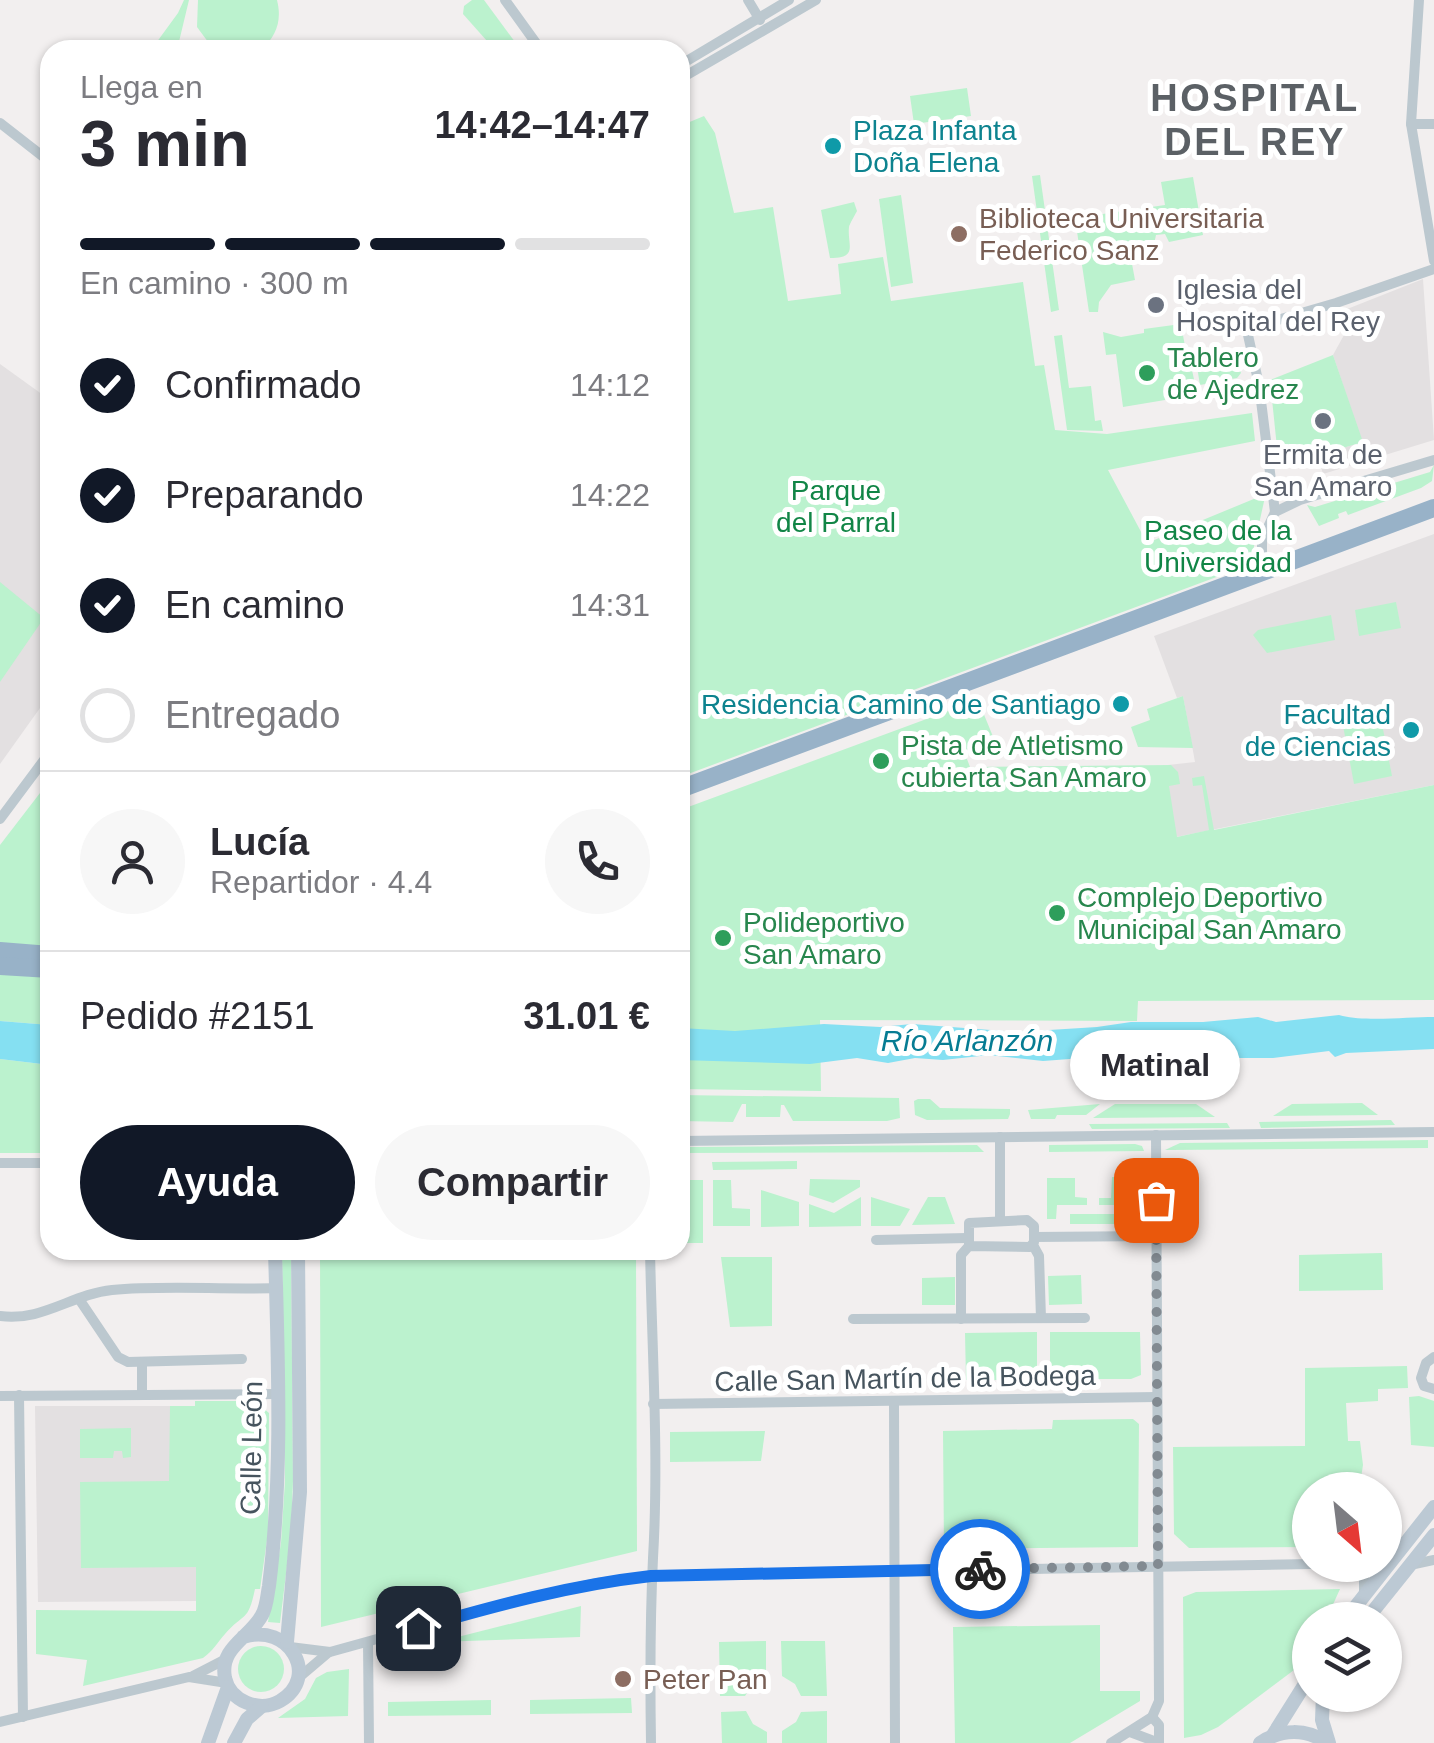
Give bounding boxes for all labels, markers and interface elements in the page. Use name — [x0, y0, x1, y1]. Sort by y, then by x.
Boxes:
text: Llega en — [80, 69, 203, 105]
district label: HOSPITAL DEL REY — [1150, 77, 1360, 163]
text: 14:42–14:47 — [434, 104, 650, 146]
text: 3 min — [80, 107, 250, 180]
place label: Plaza Infanta Doña Elena — [853, 115, 1017, 178]
marker: Plaza Infanta Doña Elena — [822, 135, 844, 157]
place label: Biblioteca Universitaria Federico Sanz — [979, 203, 1264, 266]
marker: Biblioteca Universitaria Federico Sanz — [948, 223, 970, 245]
text: En camino · 300 m — [80, 265, 349, 301]
place label: Iglesia del Hospital del Rey — [1176, 274, 1380, 337]
marker: Iglesia del Hospital del Rey — [1145, 294, 1167, 316]
place label: Tablero de Ajedrez — [1167, 342, 1299, 405]
icon: check — [80, 358, 135, 413]
marker: Tablero de Ajedrez — [1136, 362, 1158, 384]
text: Confirmado — [165, 364, 361, 406]
text: 14:12 — [570, 367, 650, 403]
marker: Ermita de San Amaro — [1312, 410, 1334, 432]
place label: Ermita de San Amaro — [1254, 439, 1392, 502]
icon: check — [80, 468, 135, 523]
text: Preparando — [165, 474, 364, 516]
park label: Parque del Parral — [776, 475, 896, 538]
text: 14:22 — [570, 477, 650, 513]
park label: Paseo de la Universidad — [1144, 515, 1292, 578]
icon: check — [80, 578, 135, 633]
text: En camino — [165, 584, 345, 626]
text: 14:31 — [570, 587, 650, 623]
place label: Residencia Camino de Santiago — [701, 689, 1101, 720]
marker: Residencia Camino de Santiago — [1110, 693, 1132, 715]
text: Entregado — [165, 694, 340, 736]
place label: Facultad de Ciencias — [1245, 699, 1391, 762]
marker: Facultad de Ciencias — [1400, 719, 1422, 741]
place label: Pista de Atletismo cubierta San Amaro — [901, 730, 1147, 793]
marker: Pista de Atletismo cubierta San Amaro — [870, 750, 892, 772]
button: person — [80, 809, 185, 914]
button: phone — [545, 809, 650, 914]
text: Lucía — [210, 821, 309, 863]
text: Repartidor · 4.4 — [210, 864, 432, 900]
place label: Complejo Deportivo Municipal San Amaro — [1077, 882, 1342, 945]
marker: Complejo Deportivo Municipal San Amaro — [1046, 902, 1068, 924]
place label: Polideportivo San Amaro — [743, 907, 905, 970]
marker: Polideportivo San Amaro — [712, 927, 734, 949]
text: Pedido #2151 — [80, 995, 315, 1037]
text: 31.01 € — [523, 995, 650, 1037]
water label: Río Arlanzón — [881, 1024, 1053, 1057]
callout: Matinal — [1071, 1030, 1241, 1100]
text: Matinal — [1100, 1047, 1210, 1083]
button: Ayuda — [80, 1125, 355, 1240]
button: Compartir — [375, 1125, 650, 1240]
pin — [1114, 1158, 1199, 1243]
icon: bag — [1129, 1173, 1184, 1228]
street label: Calle San Martín de la Bodega — [714, 1360, 1096, 1397]
street label: Calle León — [235, 1381, 268, 1515]
north arrow — [1292, 1472, 1402, 1582]
map controls — [1292, 1472, 1402, 1712]
courier — [930, 1519, 1030, 1619]
icon: bike — [953, 1542, 1008, 1597]
pin — [376, 1586, 461, 1671]
icon: home — [391, 1601, 446, 1656]
button: layers — [1292, 1602, 1402, 1712]
place label: Peter Pan — [643, 1664, 768, 1695]
marker: Peter Pan — [612, 1668, 634, 1690]

